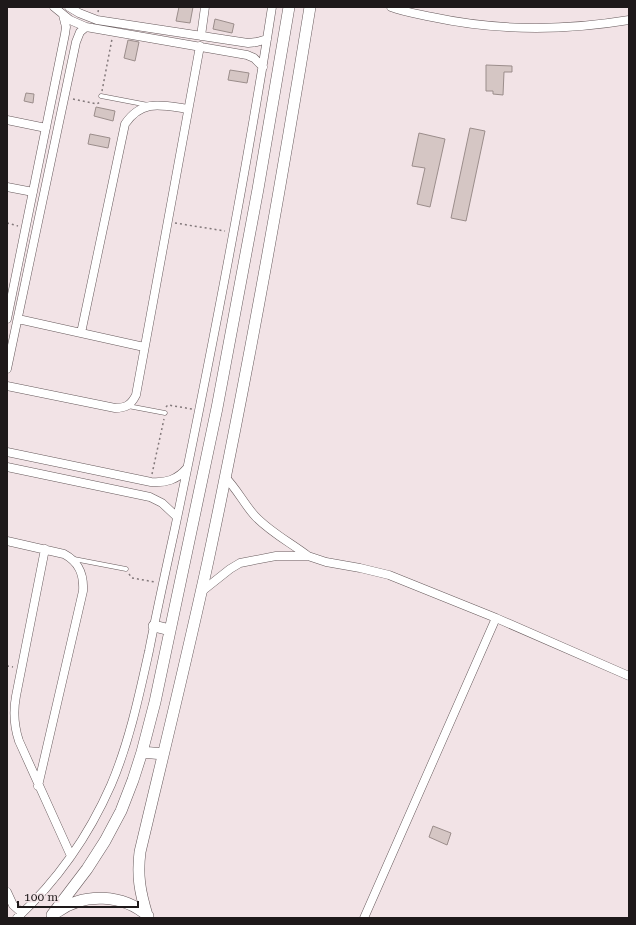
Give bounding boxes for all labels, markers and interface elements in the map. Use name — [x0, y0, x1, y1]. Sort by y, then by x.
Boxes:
scale bar — [18, 883, 138, 909]
text: 100 m — [24, 890, 58, 904]

